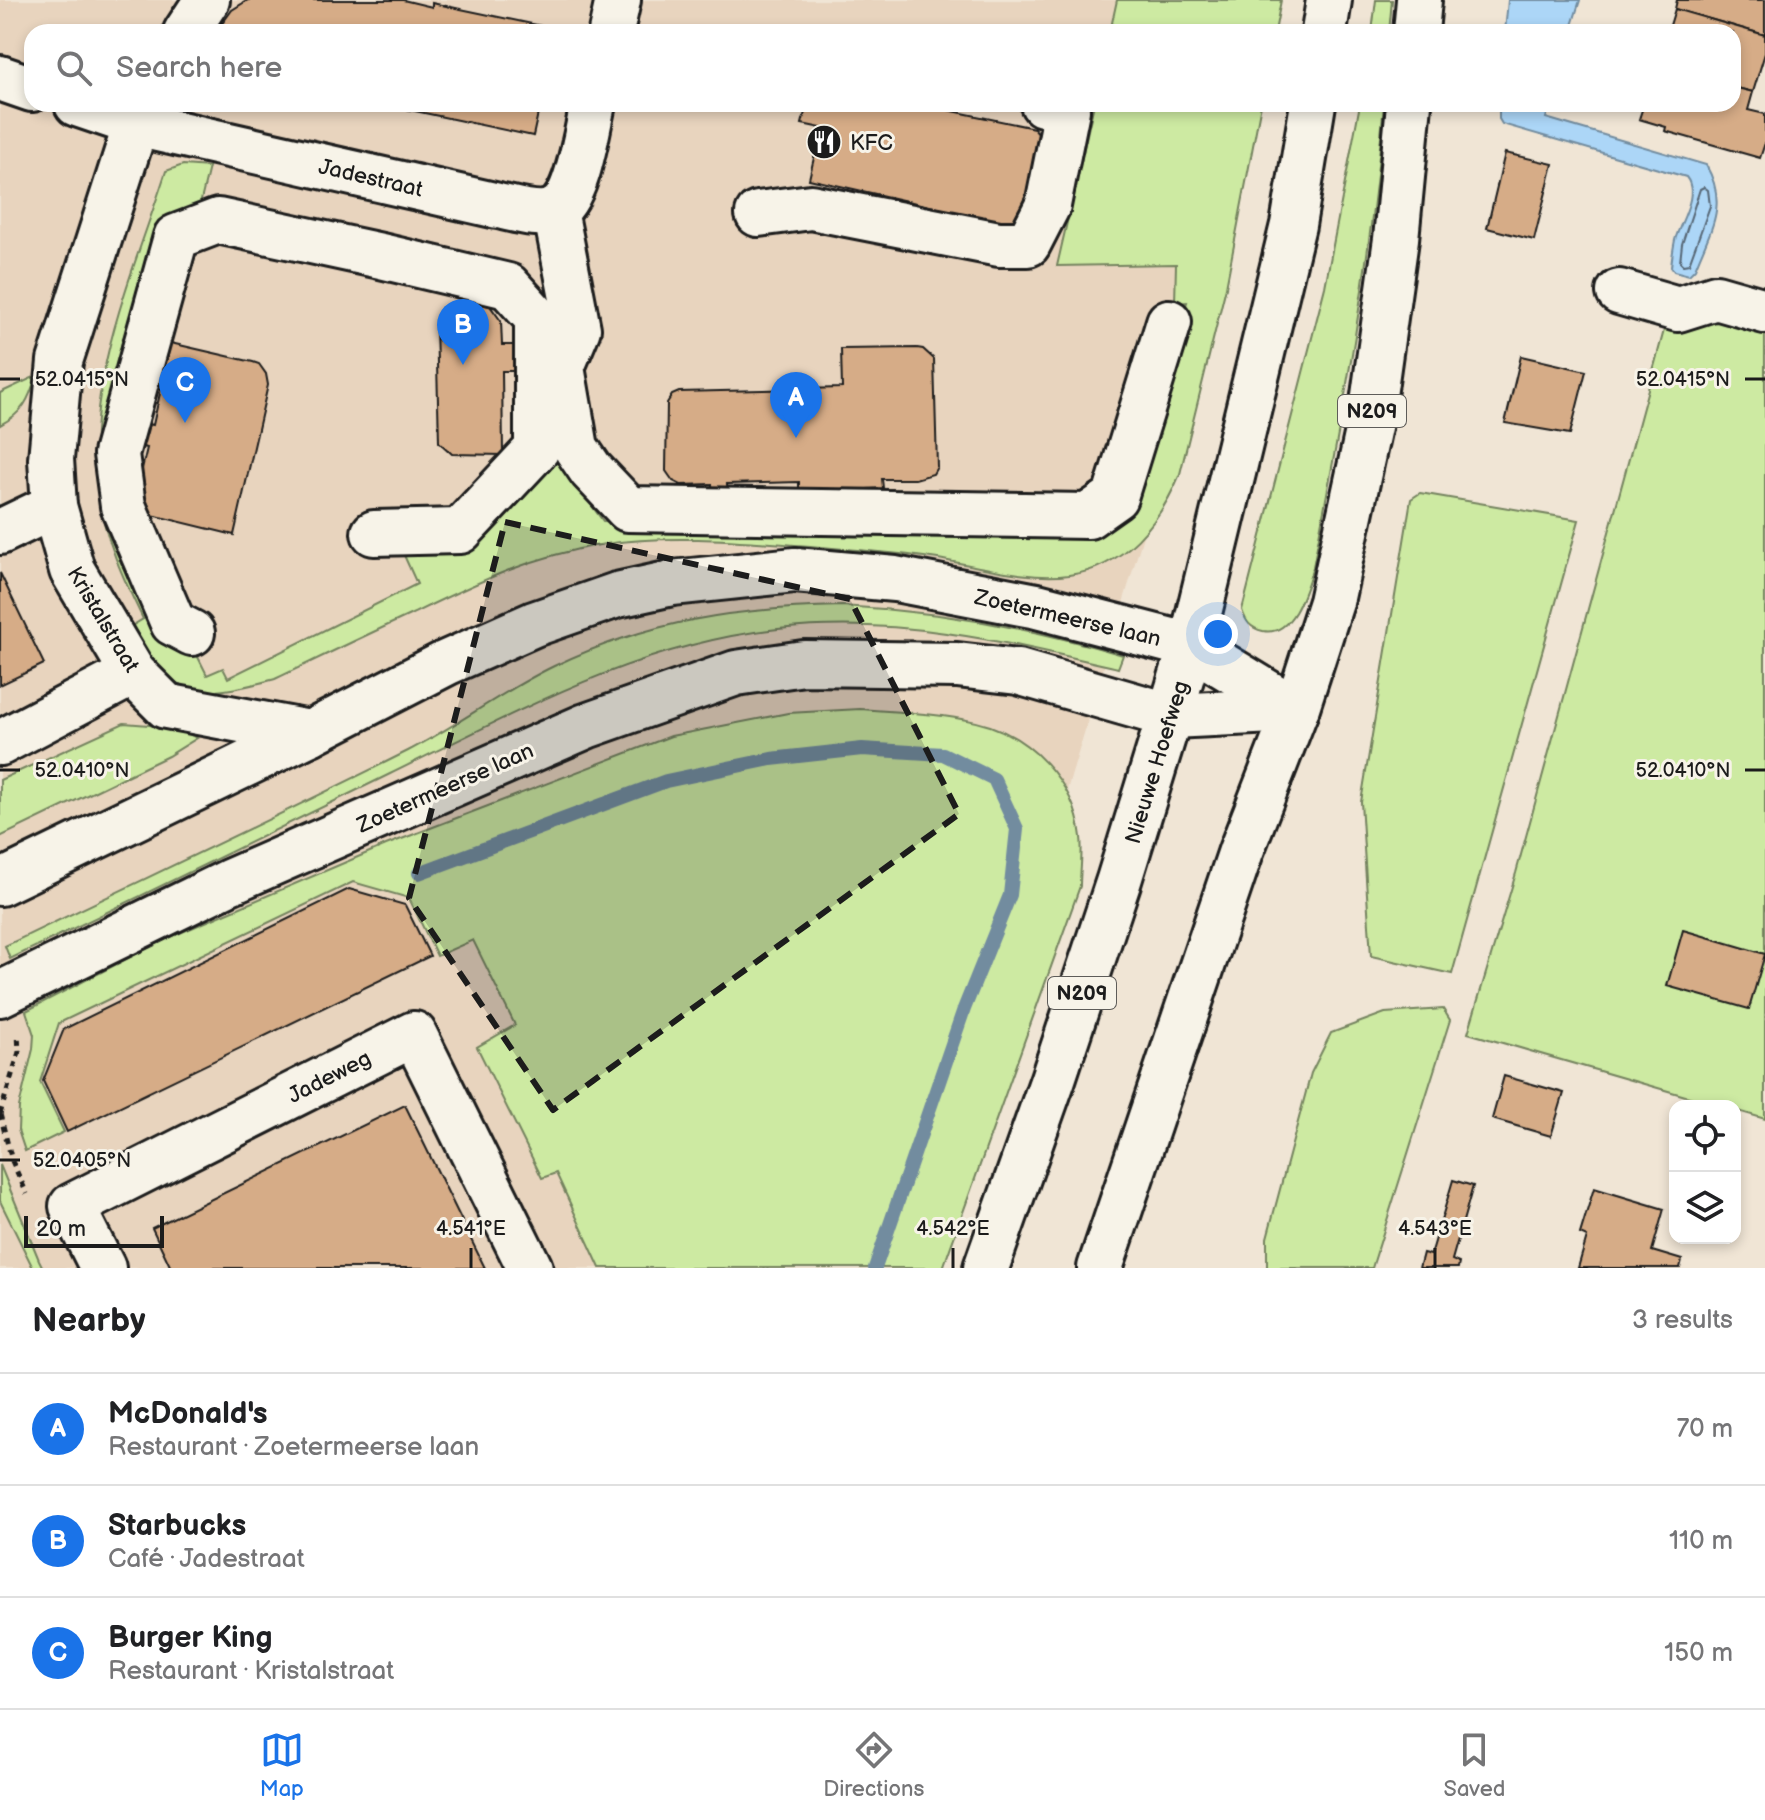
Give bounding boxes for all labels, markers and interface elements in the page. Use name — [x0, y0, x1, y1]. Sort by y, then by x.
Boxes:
search box — [24, 24, 1741, 112]
icon: search — [52, 46, 96, 90]
text: Search here — [116, 50, 282, 86]
restaurant icon: KFC — [805, 123, 843, 161]
place label: KFC — [850, 130, 893, 157]
street label: Jadestraat — [316, 153, 426, 204]
pin: B — [437, 299, 489, 365]
pin: C — [159, 357, 211, 423]
text: 52.0415°N — [35, 368, 129, 392]
text: 52.0415°N — [1636, 368, 1730, 392]
pin: A — [770, 372, 822, 438]
road number: N209 — [1338, 395, 1406, 427]
street label: Kristalstraat — [61, 562, 145, 678]
street label: Zoetermeerse laan — [971, 584, 1163, 653]
your location — [1198, 614, 1238, 654]
street label: Nieuwe Hoefweg — [1120, 678, 1195, 847]
street label: Zoetermeerse laan — [352, 737, 538, 840]
text: 52.0410°N — [35, 759, 129, 783]
text: 52.0410°N — [1636, 759, 1730, 783]
road number: N209 — [1048, 977, 1116, 1009]
street label: Jadeweg — [284, 1045, 376, 1110]
map controls — [1669, 1100, 1741, 1244]
button: locate — [1669, 1100, 1741, 1172]
text: 52.0405°N — [33, 1149, 131, 1173]
button: layers — [1669, 1172, 1741, 1244]
scale bar — [24, 1212, 164, 1248]
text: 20 m — [36, 1216, 86, 1243]
text: 4.541°E — [436, 1217, 506, 1241]
text: 4.542°E — [916, 1217, 990, 1241]
text: 4.543°E — [1398, 1217, 1472, 1241]
text: Nearby — [32, 1300, 146, 1341]
text: 3 results — [1632, 1305, 1733, 1336]
text: McDonald's — [108, 1396, 268, 1432]
text: A — [50, 1414, 66, 1445]
text: 70 m — [1676, 1414, 1733, 1445]
text: Restaurant · Zoetermeerse laan — [108, 1432, 479, 1463]
text: Starbucks — [108, 1508, 246, 1544]
text: B — [49, 1526, 67, 1557]
text: 110 m — [1669, 1526, 1733, 1557]
text: Café · Jadestraat — [108, 1544, 305, 1575]
text: Burger King — [108, 1620, 272, 1656]
text: C — [49, 1638, 67, 1669]
text: 150 m — [1664, 1638, 1733, 1669]
text: Restaurant · Kristalstraat — [108, 1656, 394, 1687]
tab: Map — [260, 1728, 304, 1803]
tab: Directions — [823, 1728, 924, 1803]
tab: Saved — [1444, 1728, 1505, 1803]

